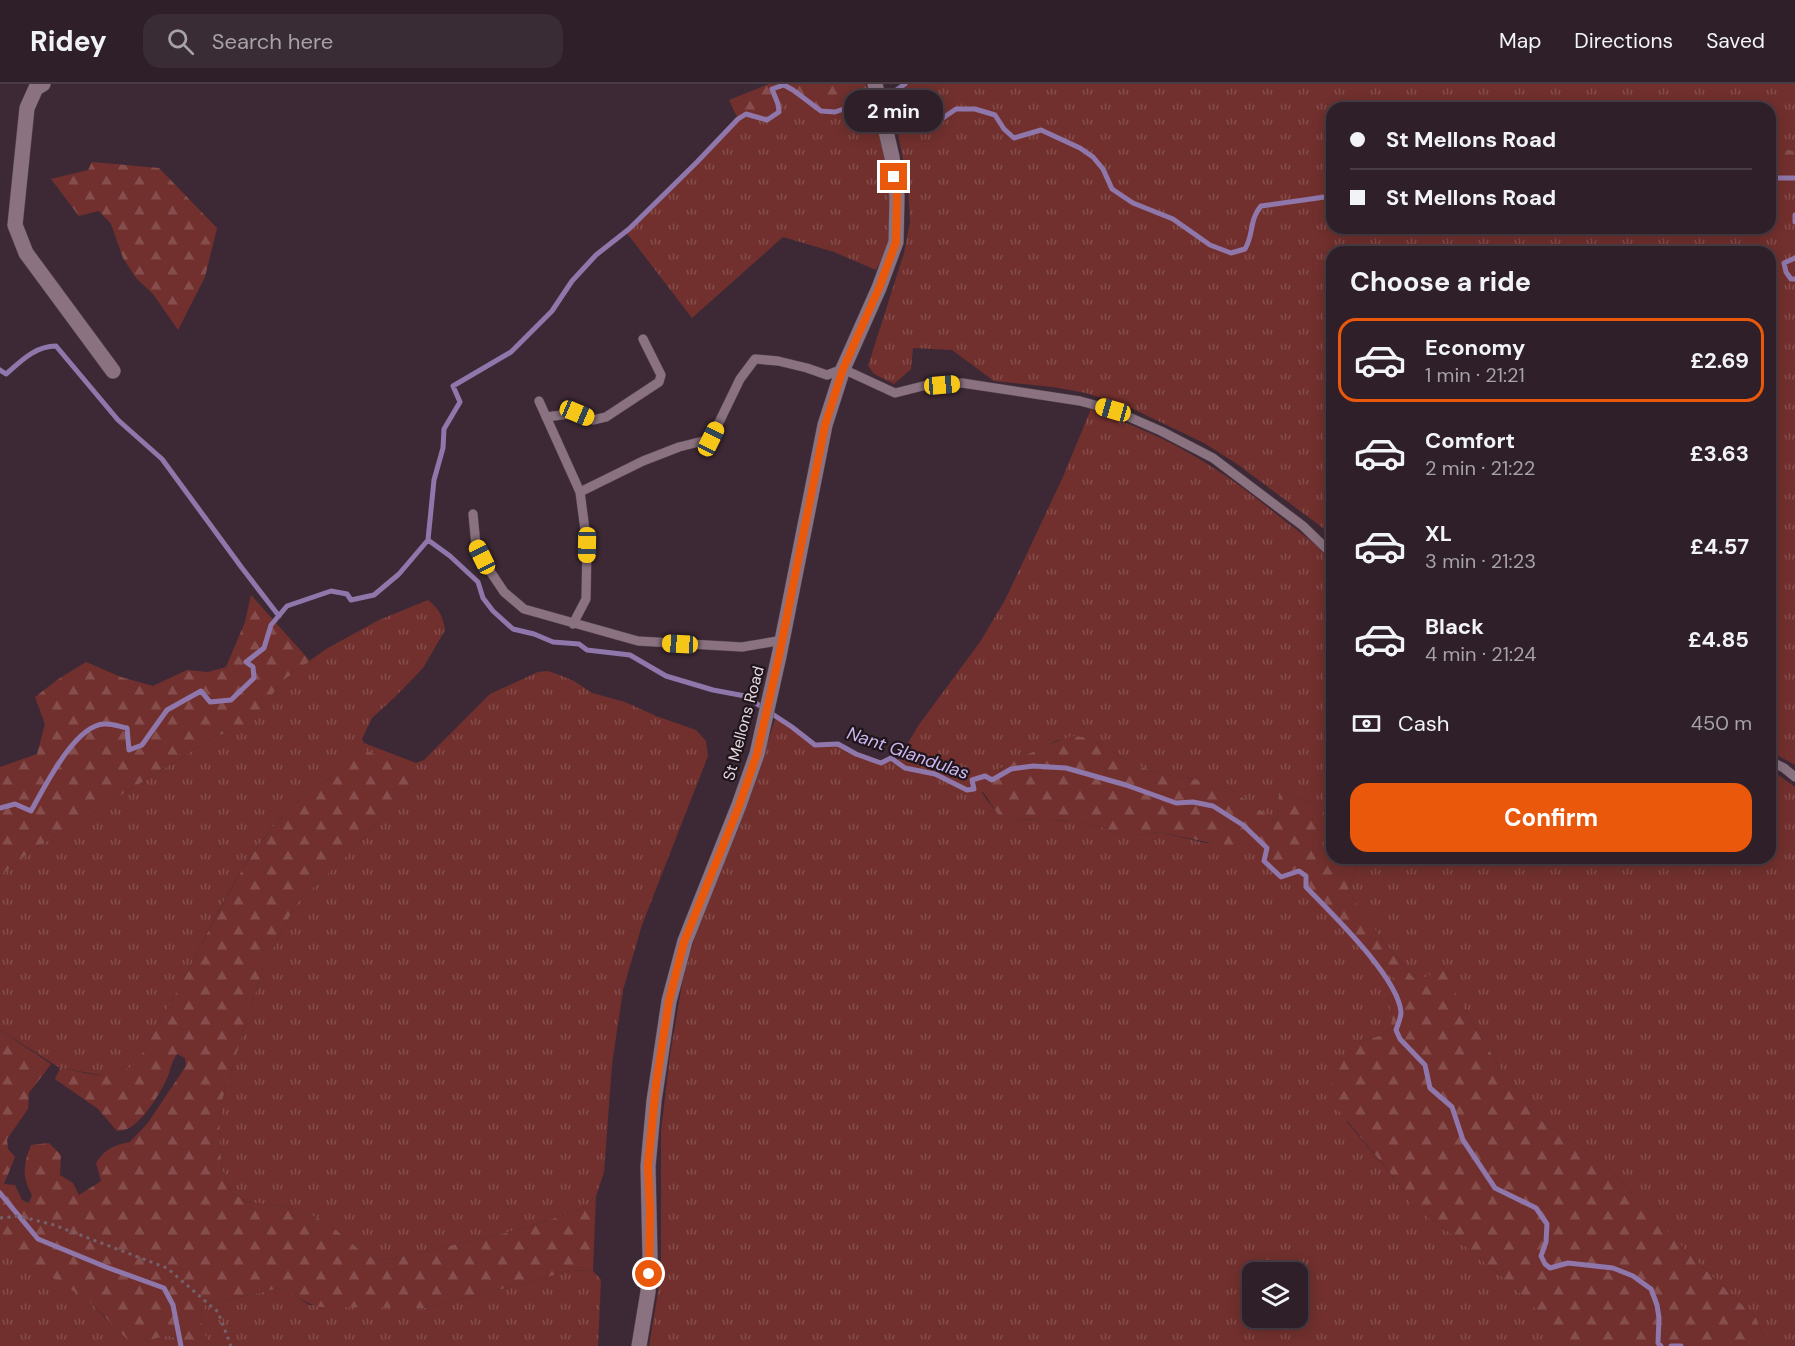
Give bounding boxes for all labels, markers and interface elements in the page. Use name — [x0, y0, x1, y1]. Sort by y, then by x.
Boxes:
search box — [143, 14, 563, 68]
text: Ridey — [30, 23, 107, 60]
icon: search — [164, 25, 197, 58]
text: Search here — [212, 27, 333, 56]
text: Map — [1499, 27, 1541, 55]
text: Directions — [1574, 27, 1673, 55]
text: Saved — [1706, 27, 1765, 55]
callout: 2 min — [844, 90, 944, 132]
text: 2 min — [867, 98, 920, 124]
text: St Mellons Road — [1386, 125, 1556, 154]
route end — [880, 163, 907, 190]
text: St Mellons Road — [1386, 183, 1556, 212]
text: Choose a ride — [1350, 264, 1531, 299]
icon: car — [1353, 333, 1407, 387]
text: Economy — [1425, 333, 1525, 362]
text: £2.69 — [1690, 346, 1749, 375]
text: 1 min · 21:21 — [1425, 362, 1525, 388]
car — [923, 374, 961, 396]
car — [1093, 396, 1133, 424]
car — [557, 398, 597, 428]
car — [695, 419, 727, 459]
icon: car — [1353, 426, 1407, 480]
text: Comfort — [1425, 426, 1515, 455]
text: £3.63 — [1690, 439, 1749, 468]
text: 2 min · 21:22 — [1425, 455, 1535, 481]
icon: car — [1353, 519, 1407, 573]
text: XL — [1425, 519, 1452, 548]
car — [578, 527, 596, 563]
text: £4.57 — [1690, 532, 1749, 561]
car — [466, 537, 498, 577]
text: 3 min · 21:23 — [1425, 548, 1536, 574]
icon: car — [1353, 612, 1407, 666]
text: Black — [1425, 612, 1484, 641]
text: £4.85 — [1688, 625, 1749, 654]
car — [662, 634, 698, 654]
text: 4 min · 21:24 — [1425, 641, 1536, 667]
street label: St Mellons Road — [718, 664, 769, 783]
icon: cash — [1350, 707, 1383, 740]
text: Cash — [1398, 709, 1449, 738]
text: 450 m — [1691, 710, 1752, 736]
water label: Nant Glandulas — [844, 721, 972, 785]
button: Confirm — [1350, 783, 1752, 852]
route start — [635, 1260, 662, 1287]
map controls — [1242, 1262, 1308, 1328]
button: layers — [1242, 1262, 1308, 1328]

